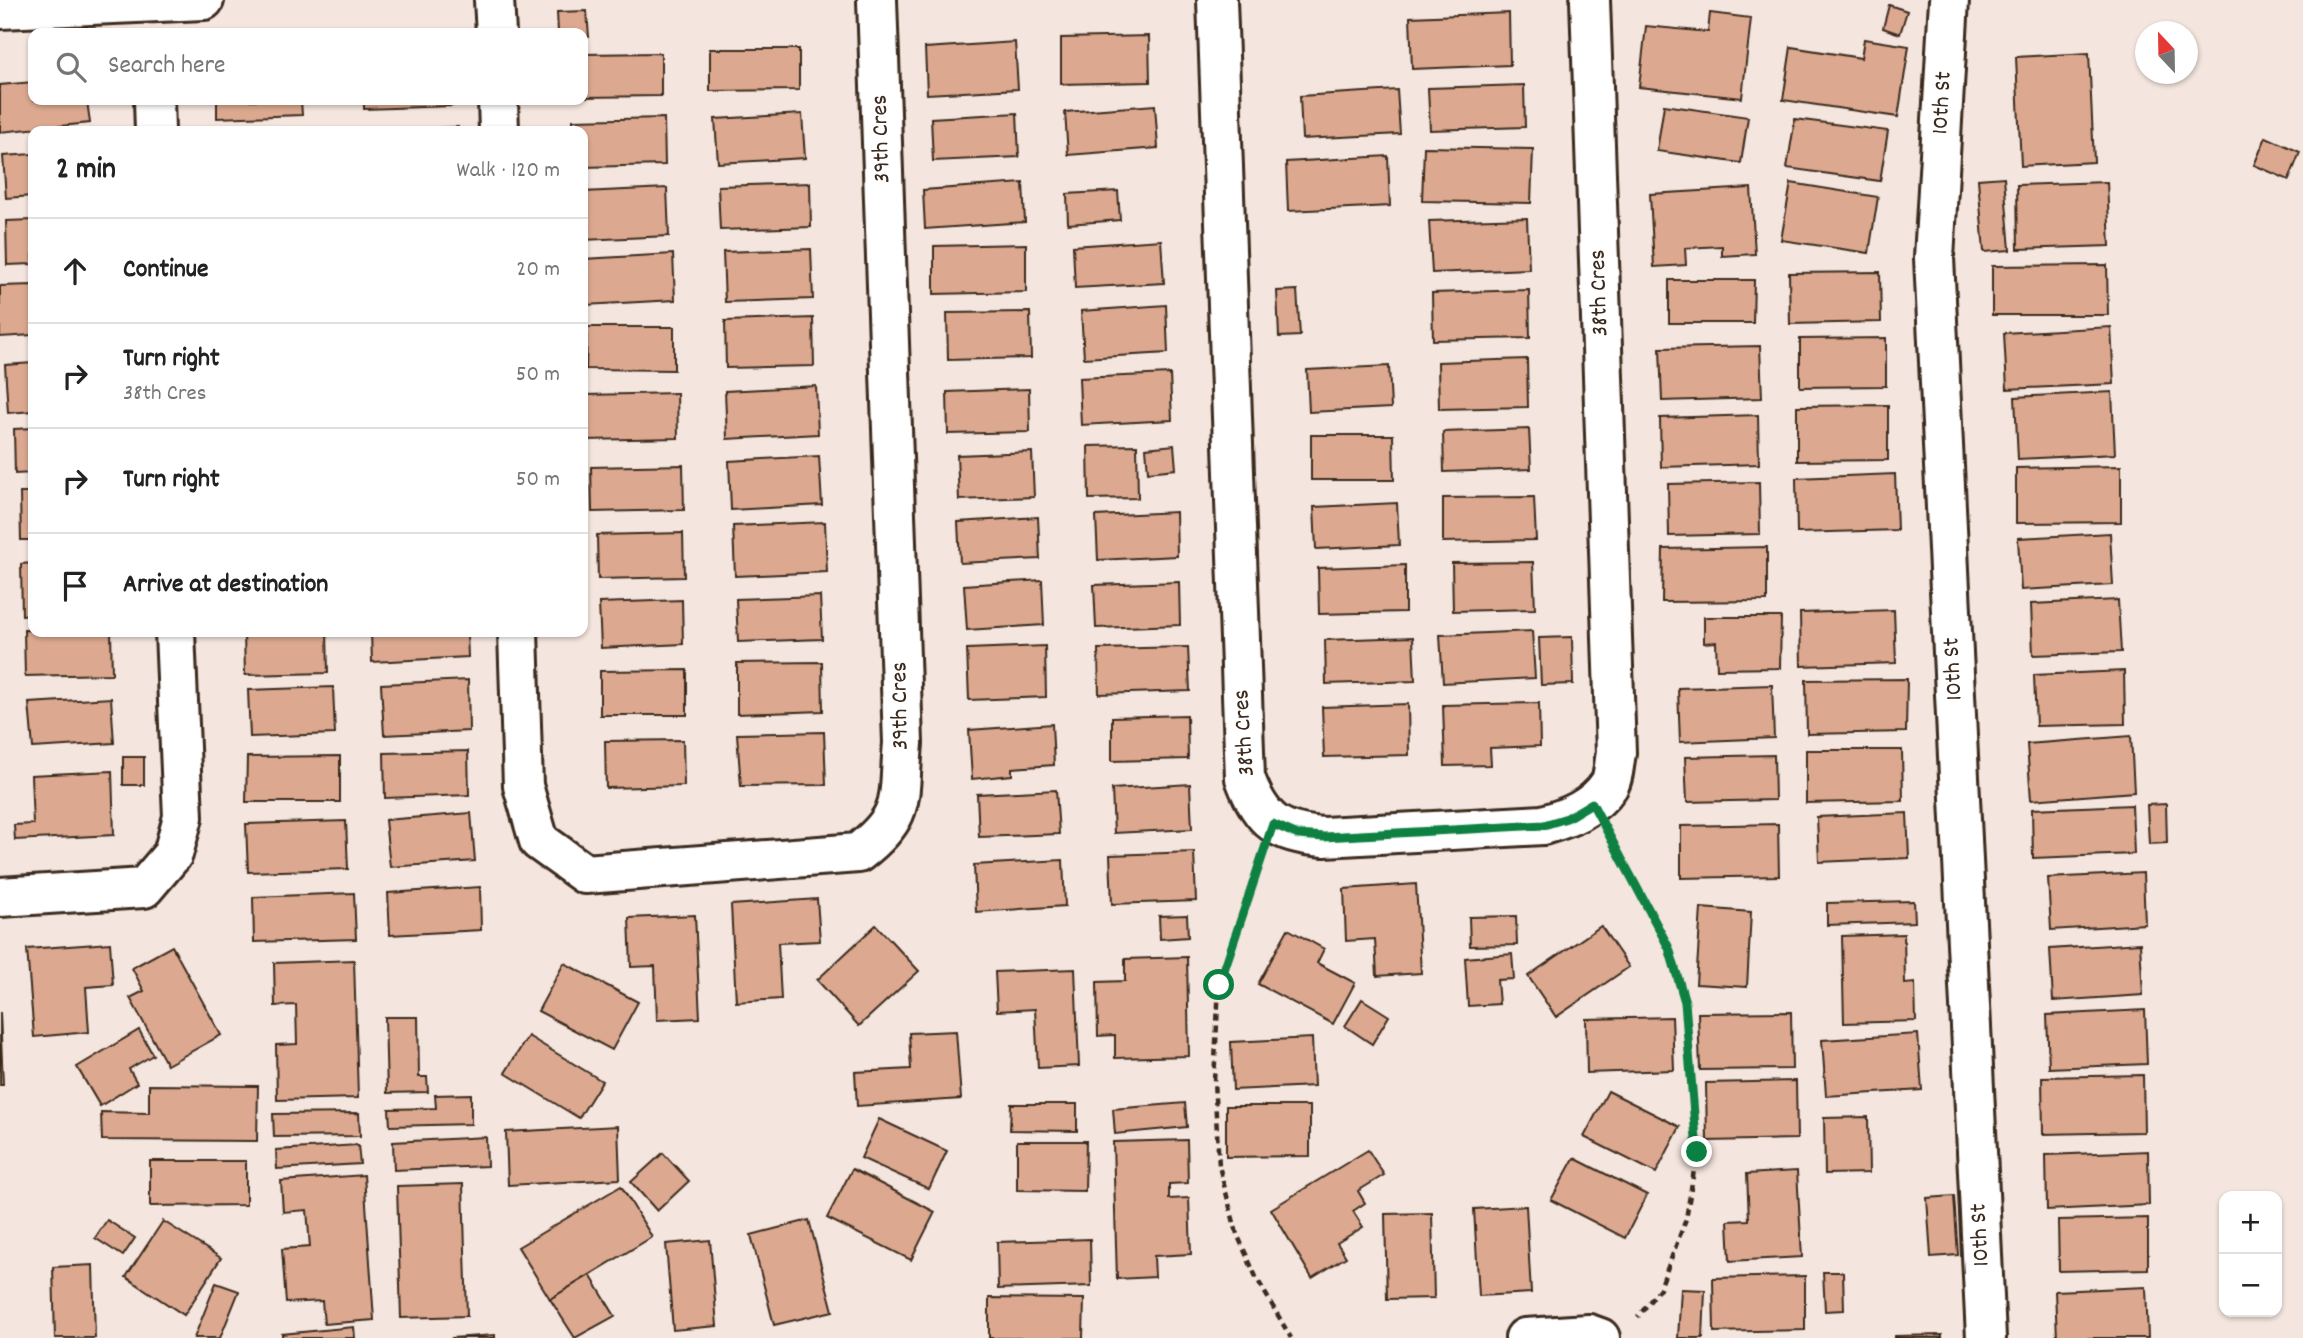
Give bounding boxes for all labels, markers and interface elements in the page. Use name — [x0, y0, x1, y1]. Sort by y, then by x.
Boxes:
north arrow — [2135, 21, 2198, 84]
search box — [28, 28, 588, 105]
icon: search — [52, 48, 90, 86]
text: Search here — [108, 48, 226, 85]
street label: 10th St — [1924, 70, 1962, 135]
street label: 39th Cres — [863, 94, 901, 184]
text: 2 min — [56, 150, 116, 193]
text: Walk · 120 m — [457, 155, 560, 188]
street label: 38th Cres — [1581, 249, 1619, 337]
icon: ahead — [56, 252, 94, 290]
text: Continue — [123, 252, 208, 289]
text: 20 m — [516, 254, 560, 287]
text: Turn right — [123, 341, 220, 378]
icon: right — [56, 357, 94, 395]
text: 50 m — [516, 359, 560, 392]
text: 38th Cres — [123, 378, 206, 411]
icon: right — [56, 462, 94, 500]
text: Turn right — [123, 462, 220, 499]
text: 50 m — [516, 464, 560, 497]
icon: arrive — [56, 567, 94, 605]
text: Arrive at destination — [123, 567, 328, 604]
street label: 10th St — [1935, 636, 1973, 701]
street label: 39th Cres — [883, 661, 919, 751]
street label: 38th Cres — [1225, 688, 1265, 778]
route start — [1203, 969, 1234, 1000]
route end — [1681, 1136, 1712, 1167]
map controls — [2219, 1191, 2282, 1317]
button: + — [2219, 1191, 2282, 1254]
street label: 10th St — [1962, 1202, 2000, 1267]
button: − — [2219, 1254, 2282, 1317]

